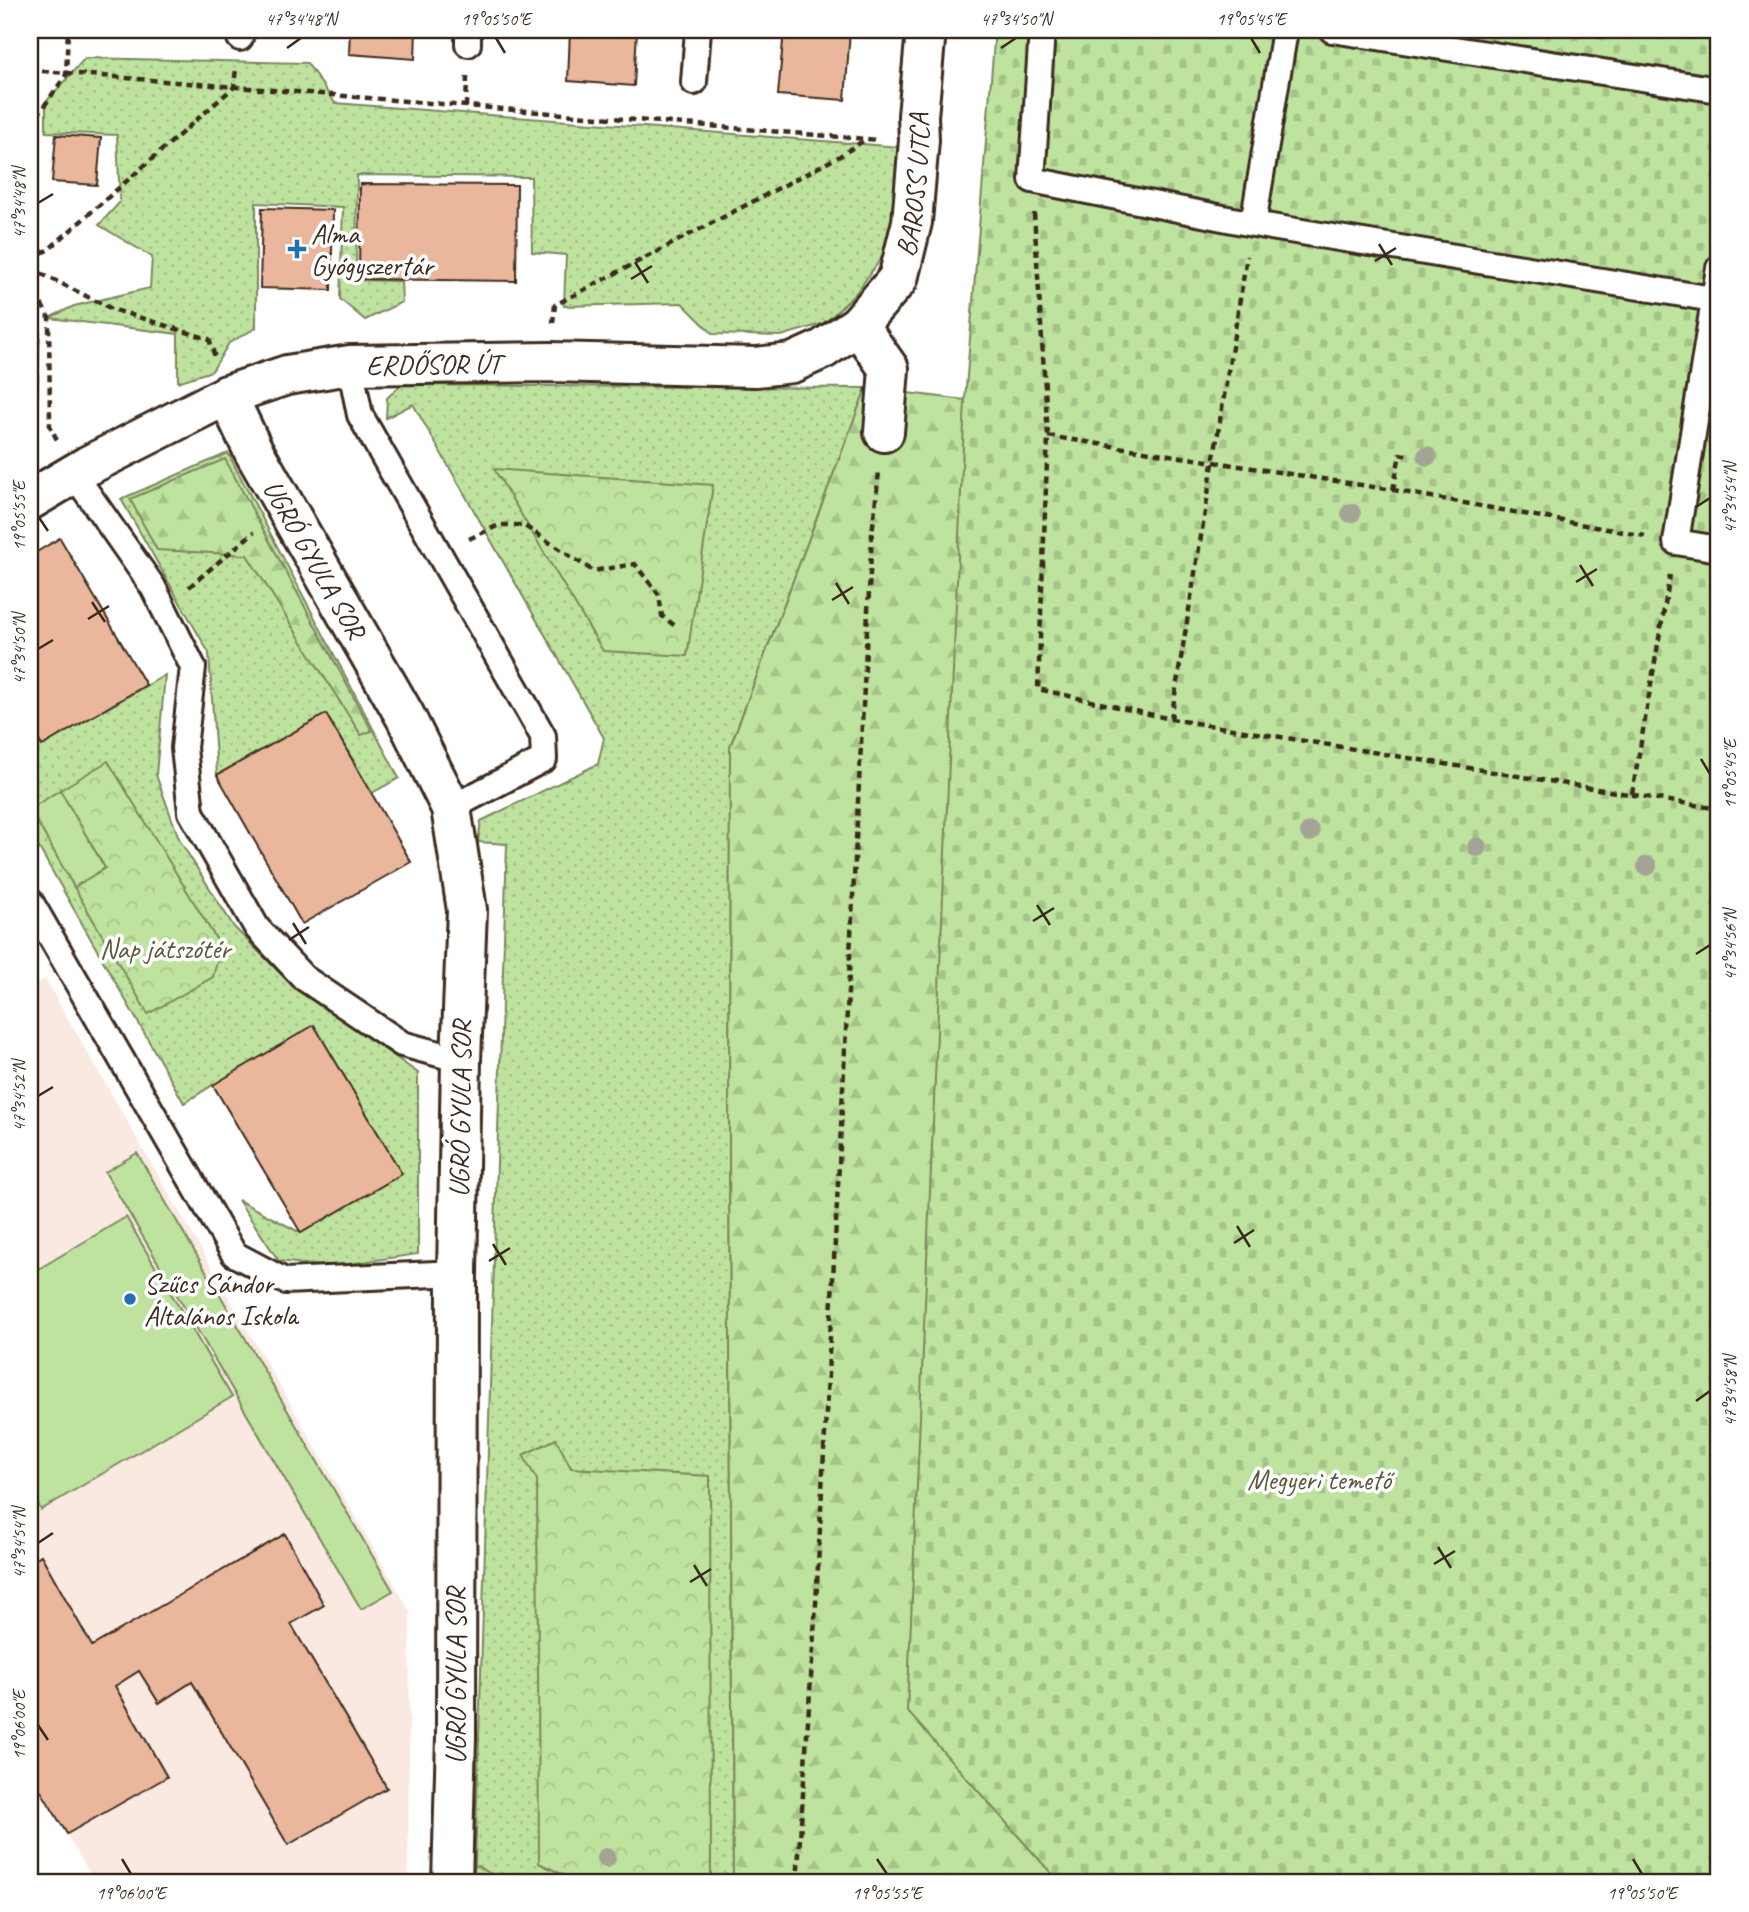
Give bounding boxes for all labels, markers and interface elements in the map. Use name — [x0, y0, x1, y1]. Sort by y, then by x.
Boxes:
text: 47°34'48"N — [266, 8, 340, 30]
text: 19°05'50"E — [461, 8, 533, 30]
text: 47°34'50"N — [981, 8, 1055, 30]
text: 19°05'45"E — [1216, 8, 1288, 30]
street label: BAROSS UTCA — [887, 111, 937, 260]
text: 47°34'48"N — [8, 164, 30, 238]
place label: Alma Gyógyszertár — [311, 216, 436, 283]
marker: Alma Gyógyszertár — [289, 241, 305, 257]
street label: ERDŐSOR ÚT — [366, 345, 507, 382]
text: 47°34'54"N — [1719, 459, 1741, 533]
street label: UGRÓ GYULA SOR — [256, 473, 376, 647]
text: 19°05'55"E — [8, 479, 30, 551]
text: 47°34'50"N — [8, 610, 30, 684]
text: 19°05'45"E — [1719, 737, 1741, 809]
text: 47°34'56"N — [1719, 906, 1741, 980]
park label: Nap játszótér — [100, 931, 233, 966]
street label: UGRÓ GYULA SOR — [441, 1017, 479, 1198]
text: 47°34'52"N — [8, 1057, 30, 1131]
place label: Szűcs Sándor Általános Iskola — [144, 1266, 300, 1333]
marker: Szűcs Sándor Általános Iskola — [122, 1291, 138, 1307]
text: 47°34'58"N — [1719, 1352, 1741, 1426]
park label: Megyeri temető — [1247, 1462, 1395, 1497]
text: 47°34'54"N — [8, 1504, 30, 1578]
street label: UGRÓ GYULA SOR — [438, 1585, 473, 1764]
text: 19°06'00"E — [8, 1688, 30, 1760]
text: 19°06'00"E — [96, 1882, 168, 1904]
text: 19°05'55"E — [852, 1882, 924, 1904]
text: 19°05'50"E — [1607, 1882, 1679, 1904]

